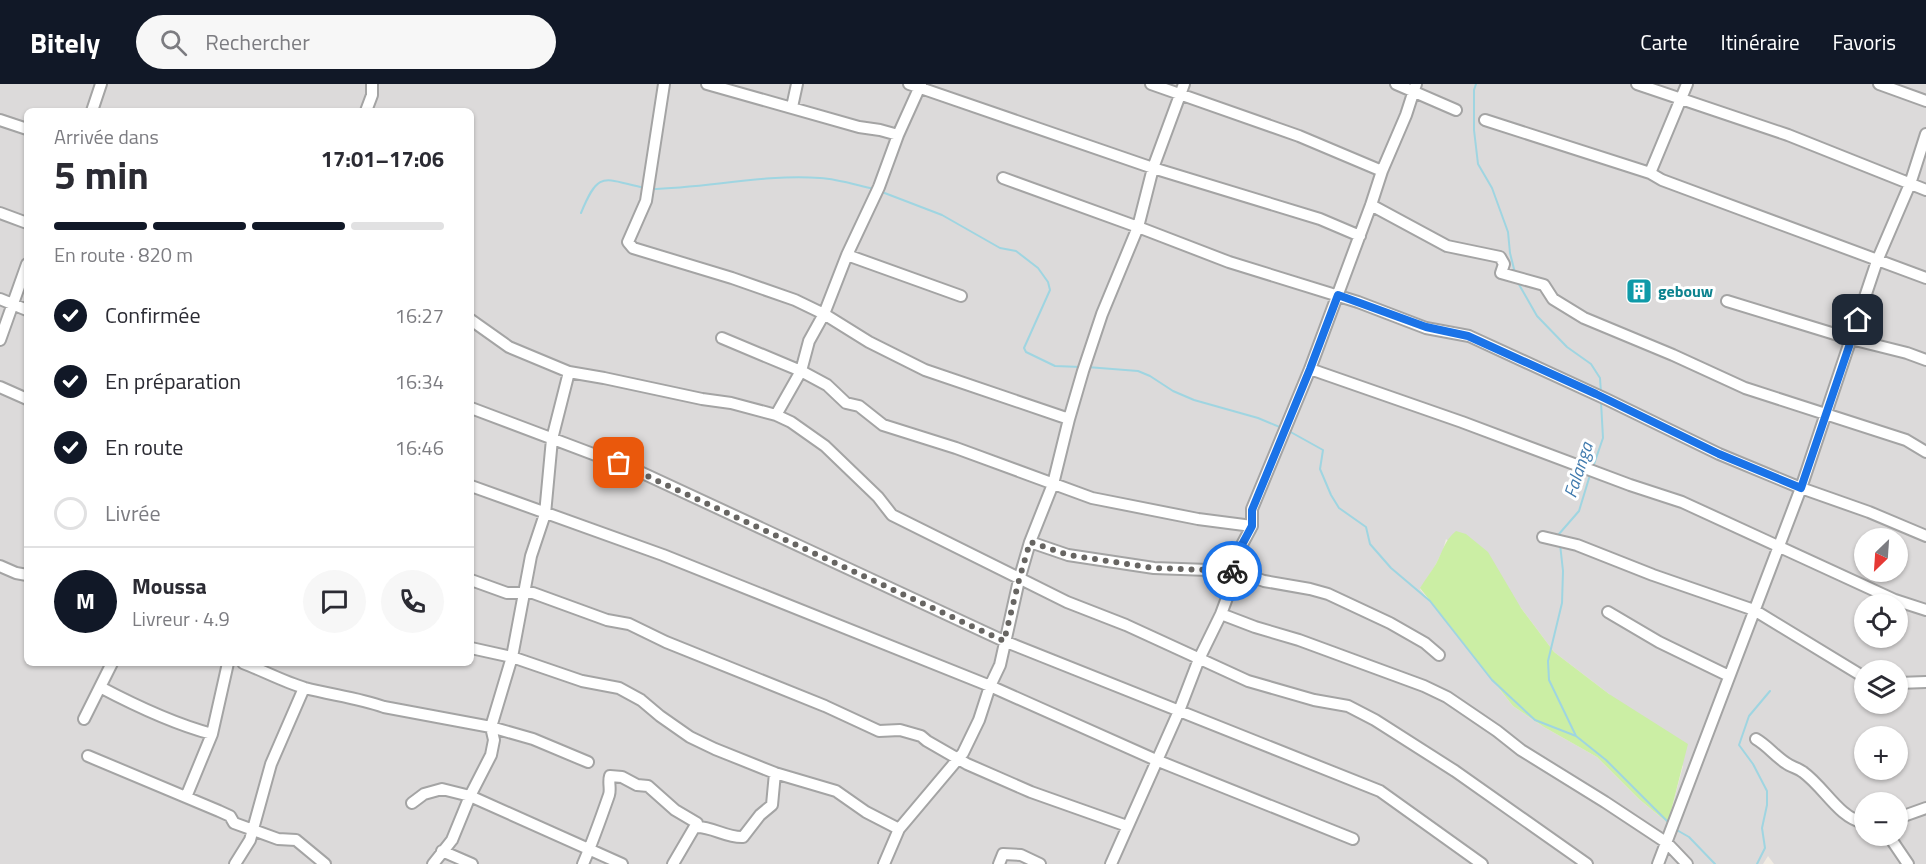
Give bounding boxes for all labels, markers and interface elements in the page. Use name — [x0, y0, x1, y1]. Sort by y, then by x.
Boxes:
search box — [136, 15, 556, 69]
text: Bitely — [30, 21, 100, 64]
text: Rechercher — [205, 25, 310, 59]
icon: search — [157, 26, 190, 59]
text: Carte — [1640, 26, 1688, 58]
text: Itinéraire — [1721, 26, 1800, 58]
text: Favoris — [1833, 26, 1896, 58]
text: Arrivée dans — [54, 121, 159, 152]
text: 17:01–17:06 — [321, 142, 444, 176]
text: 5 min — [54, 145, 149, 204]
text: En route · 820 m — [54, 239, 193, 270]
building icon: gebouw — [1624, 276, 1654, 306]
place label: gebouw — [1658, 279, 1713, 303]
pin — [1832, 294, 1883, 345]
text: Confirmée — [105, 298, 201, 332]
icon: check — [54, 299, 87, 332]
text: 16:27 — [395, 300, 444, 331]
icon: home — [1841, 303, 1874, 336]
text: En préparation — [105, 364, 241, 398]
icon: check — [54, 365, 87, 398]
text: 16:34 — [395, 366, 444, 397]
text: En route — [105, 430, 183, 464]
icon: check — [54, 431, 87, 464]
text: 16:46 — [395, 432, 444, 463]
pin — [593, 437, 644, 488]
water label: Falanga — [1556, 438, 1600, 501]
icon: bag — [602, 446, 635, 479]
text: Livrée — [105, 496, 161, 530]
north arrow — [1854, 528, 1908, 582]
map controls — [1854, 528, 1908, 846]
courier — [1202, 541, 1262, 601]
icon: bike — [1216, 555, 1249, 588]
text: Moussa — [132, 569, 207, 603]
button: chat — [303, 570, 366, 633]
button: phone — [381, 570, 444, 633]
text: M — [76, 584, 95, 618]
button: locate — [1854, 594, 1908, 648]
text: Livreur · 4.9 — [132, 603, 230, 634]
button: layers — [1854, 660, 1908, 714]
button: + — [1854, 726, 1908, 780]
button: − — [1854, 792, 1908, 846]

